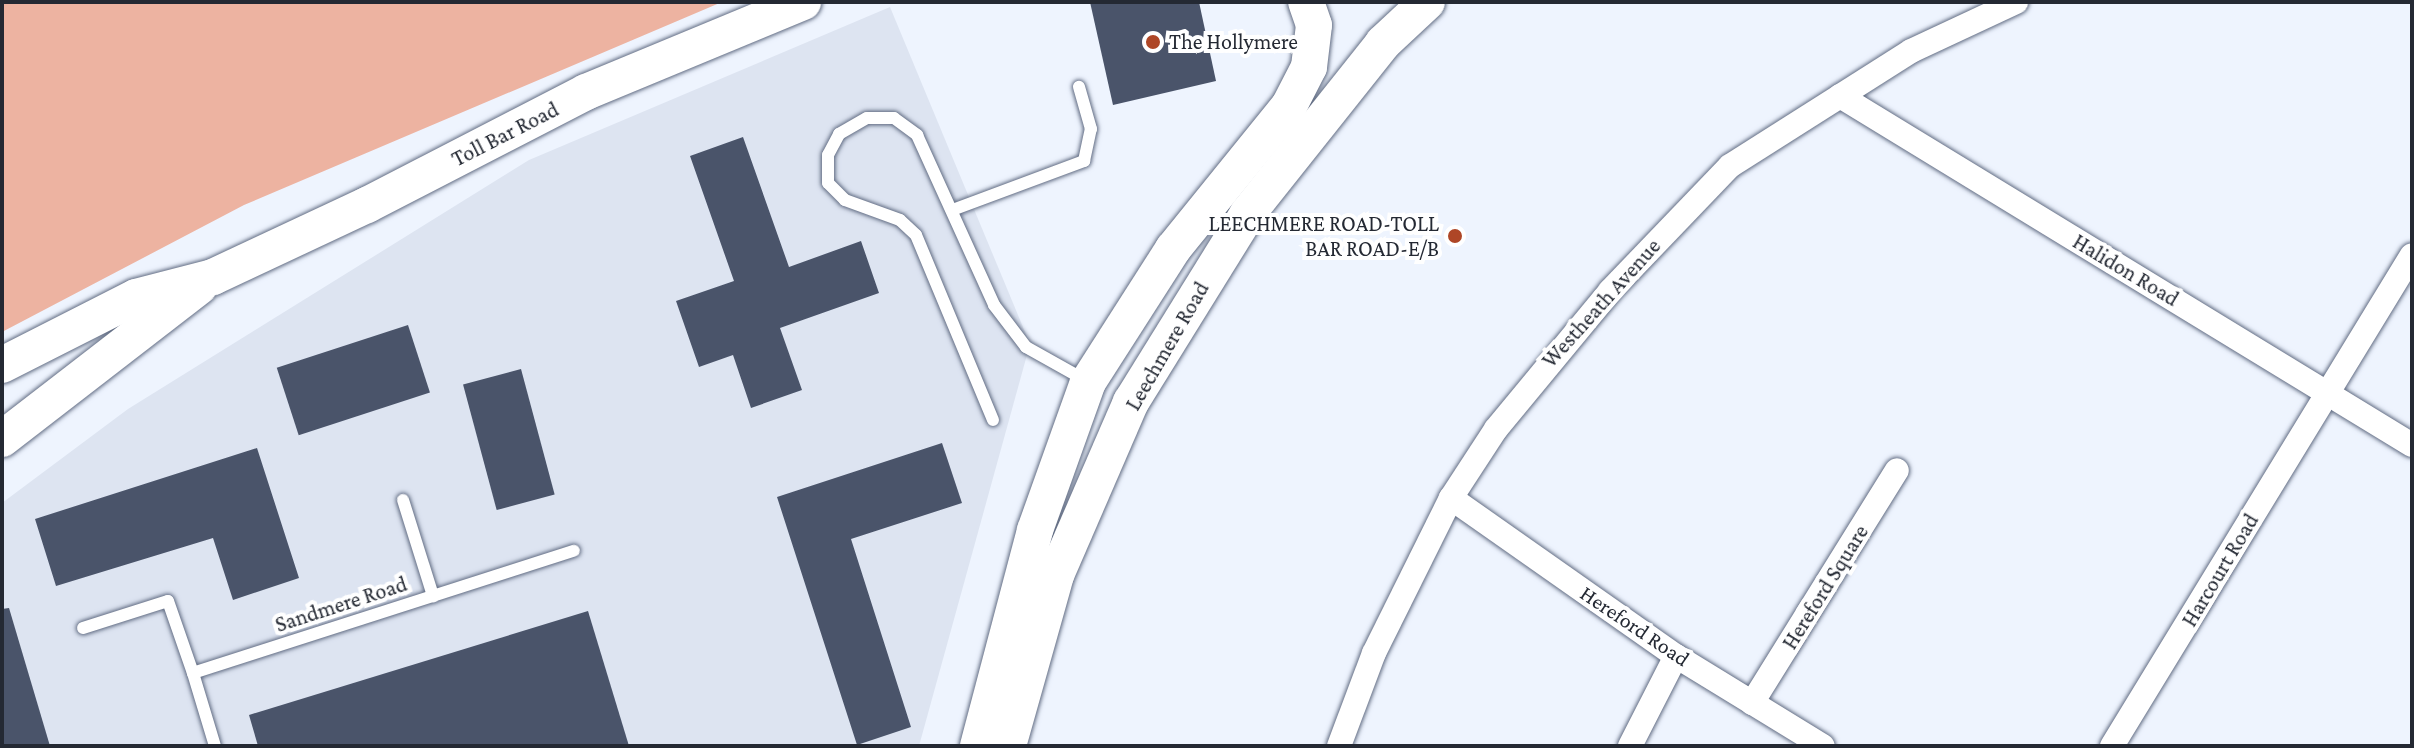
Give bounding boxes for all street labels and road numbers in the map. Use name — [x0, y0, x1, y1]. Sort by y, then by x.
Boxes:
street label: Toll Bar Road — [447, 96, 563, 172]
street label: Halidon Road — [2068, 228, 2184, 312]
street label: Westheath Avenue — [1536, 233, 1666, 373]
street label: Leechmere Road — [1120, 277, 1214, 415]
street label: Harcourt Road — [2176, 509, 2264, 631]
street label: Hereford Square — [1776, 520, 1874, 654]
street label: Sandmere Road — [272, 570, 410, 638]
street label: Hereford Road — [1575, 580, 1695, 672]

